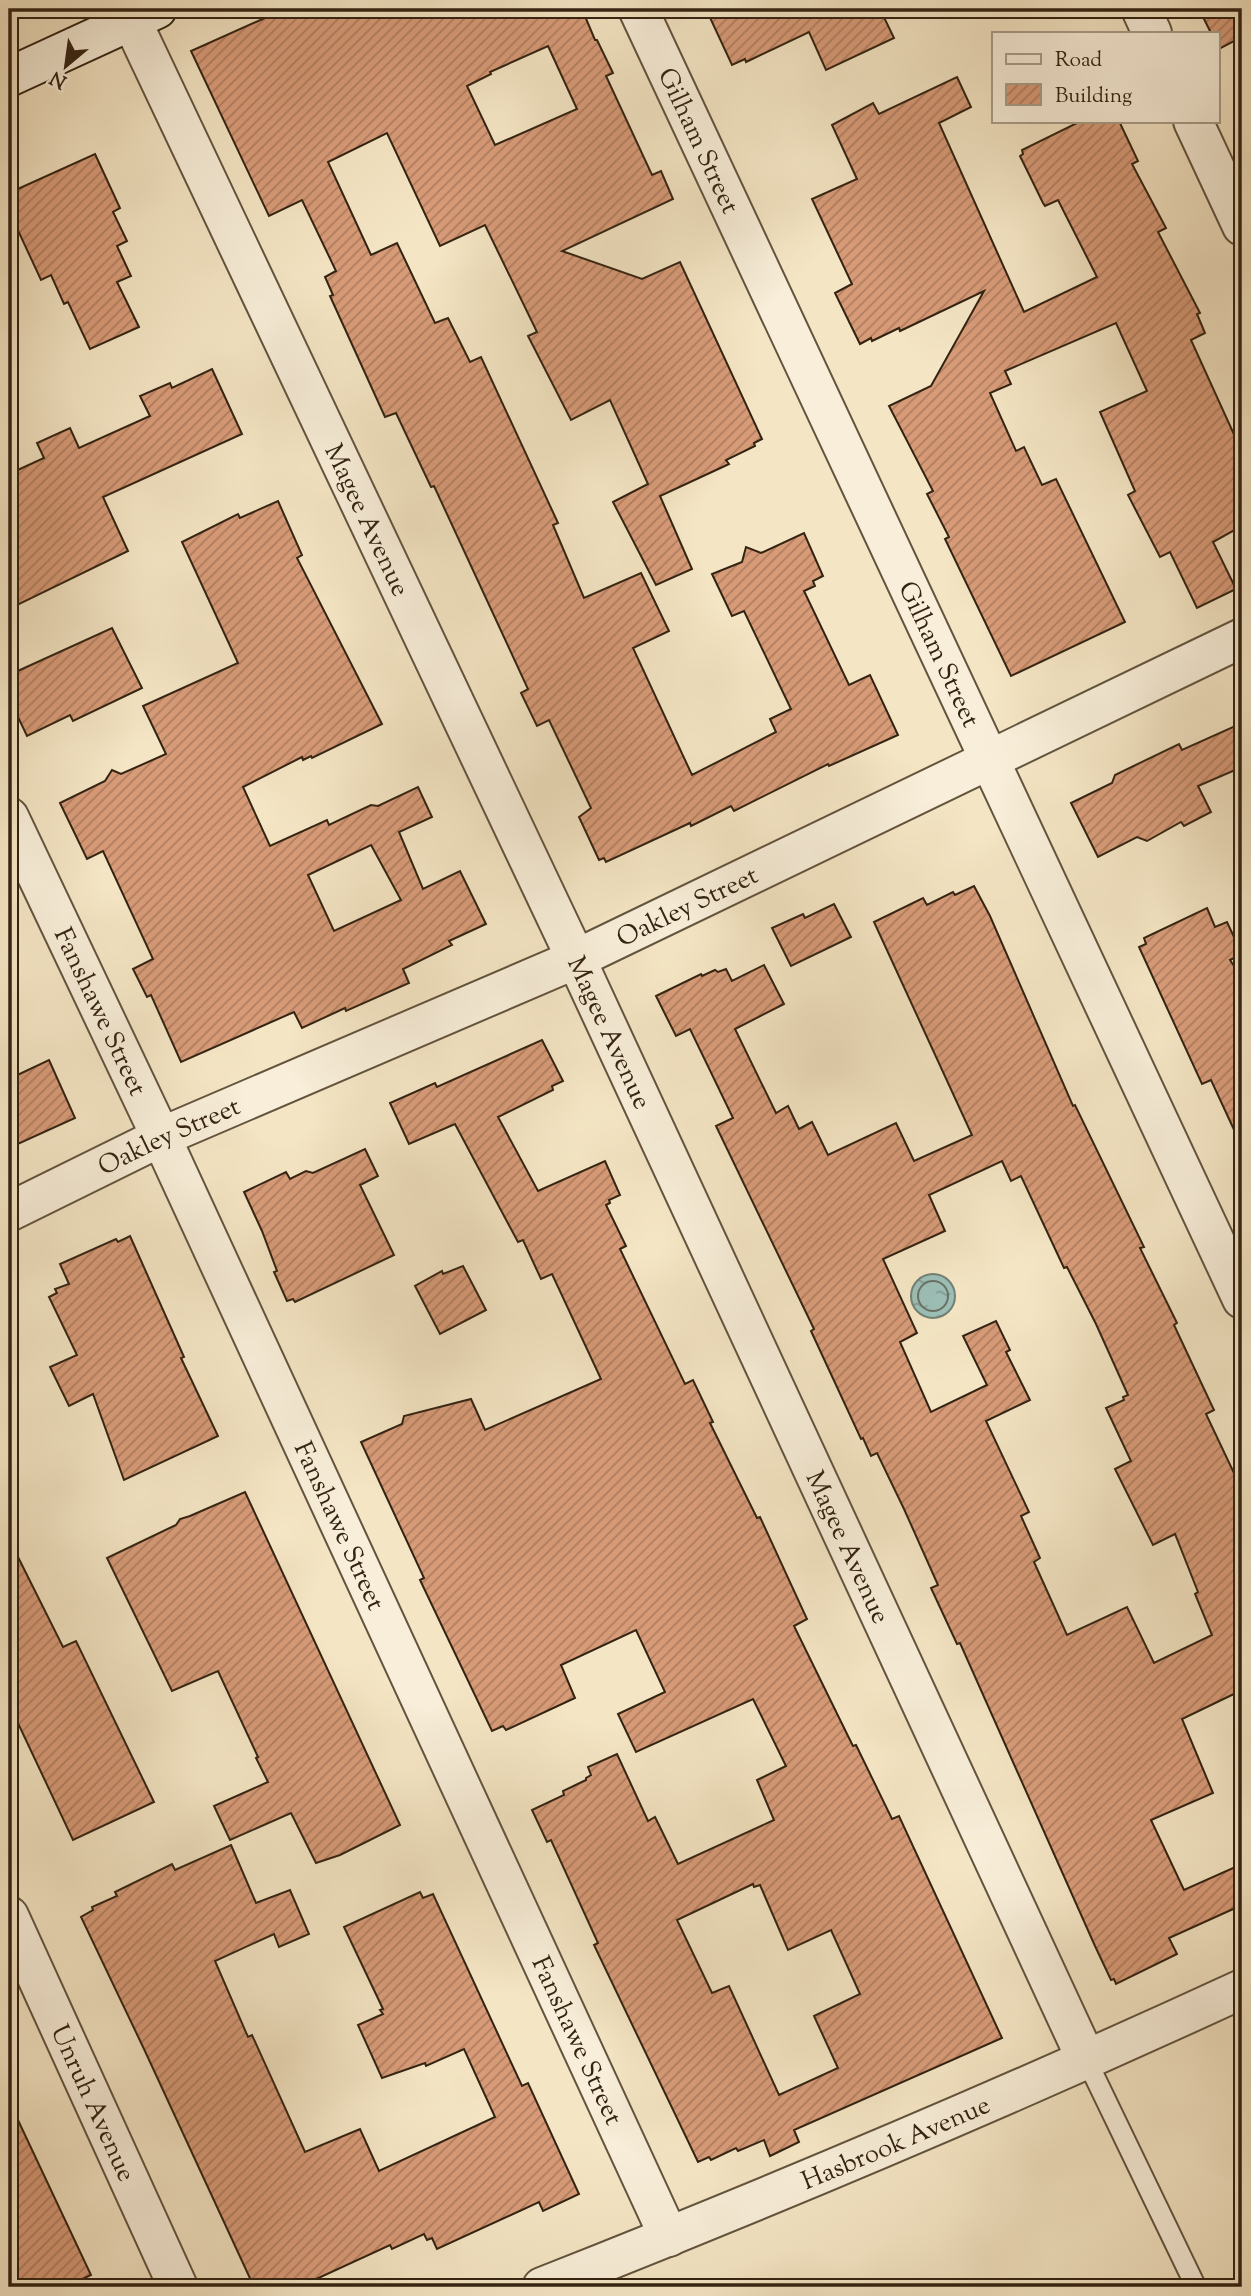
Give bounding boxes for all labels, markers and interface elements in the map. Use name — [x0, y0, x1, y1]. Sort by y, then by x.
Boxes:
north arrow — [32, 32, 102, 102]
legend — [992, 32, 1220, 122]
text: Road — [1055, 46, 1102, 76]
street label: Gilham Street — [647, 62, 747, 221]
text: N — [46, 63, 72, 94]
text: Building — [1055, 82, 1132, 112]
street label: Magee Avenue — [314, 438, 418, 603]
street label: Gilham Street — [888, 576, 988, 734]
street label: Oakley Street — [611, 858, 765, 958]
street label: Fanshawe Street — [43, 922, 155, 1103]
street label: Magee Avenue — [556, 951, 659, 1116]
street label: Oakley Street — [92, 1089, 246, 1186]
street label: Fanshawe Street — [283, 1436, 393, 1617]
street label: Magee Avenue — [795, 1465, 898, 1630]
street label: Fanshawe Street — [521, 1951, 631, 2132]
street label: Unruh Avenue — [40, 2019, 144, 2188]
street label: Hasbrook Avenue — [797, 2088, 996, 2201]

